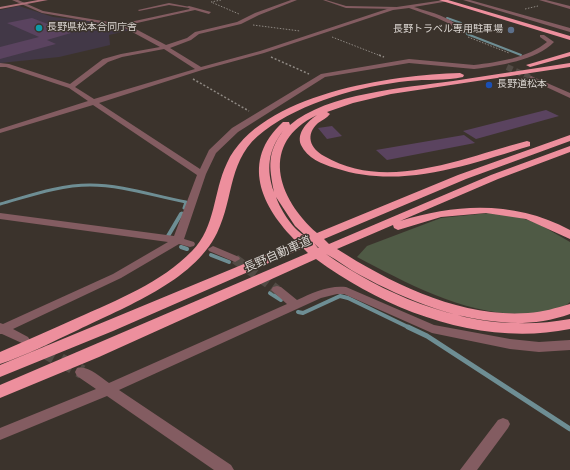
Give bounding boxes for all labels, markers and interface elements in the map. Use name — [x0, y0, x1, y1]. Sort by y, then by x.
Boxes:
place label: 長野県松本合同庁舎 — [47, 22, 137, 34]
marker: 長野県松本合同庁舎 — [34, 23, 44, 33]
place label: 長野トラベル専用駐車場 — [393, 24, 503, 36]
marker: 長野トラベル専用駐車場 — [506, 25, 516, 35]
place label: 長野道松本 — [497, 79, 547, 91]
marker: 長野道松本 — [484, 80, 494, 90]
street label: 長野自動車道 — [242, 234, 314, 276]

